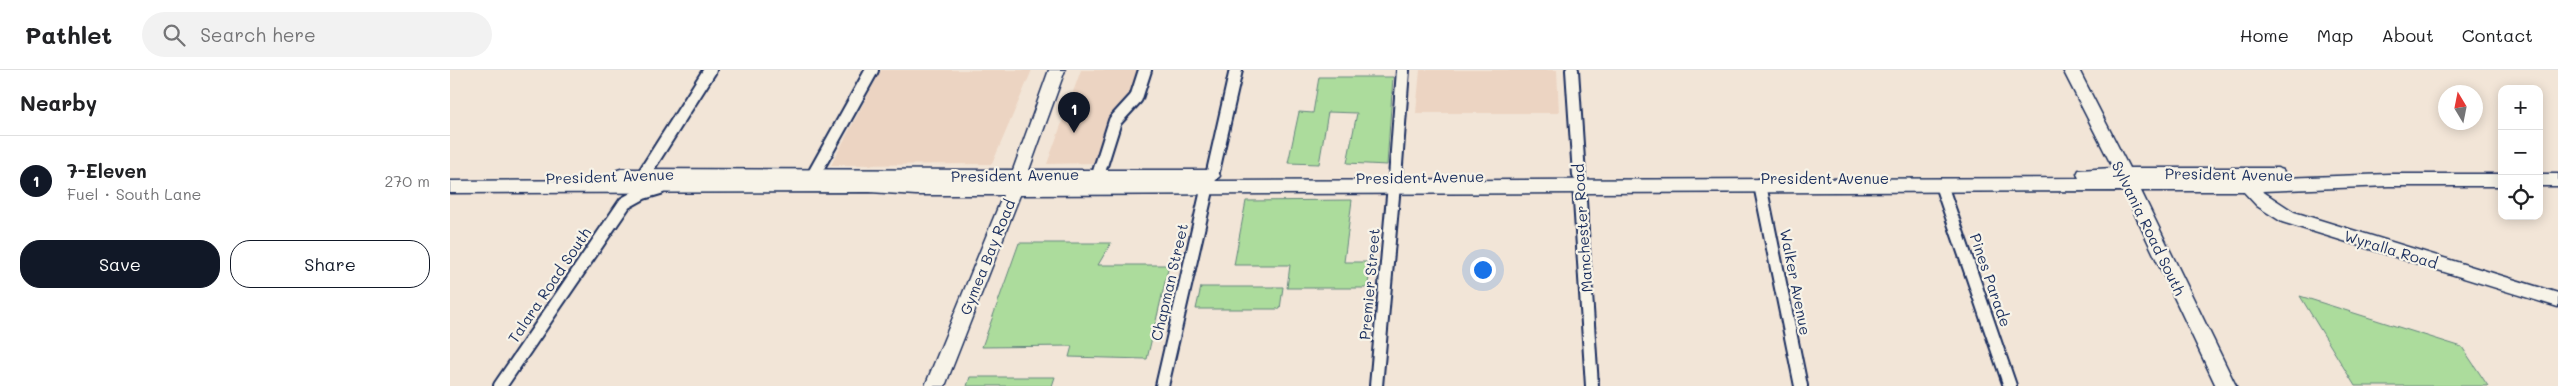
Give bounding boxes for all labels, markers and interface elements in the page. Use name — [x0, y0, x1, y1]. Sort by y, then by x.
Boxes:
search box — [142, 12, 492, 57]
text: Pathlet — [25, 19, 112, 50]
icon: search — [160, 21, 188, 49]
text: Search here — [200, 22, 316, 47]
text: Home — [2240, 23, 2289, 47]
text: Map — [2317, 23, 2353, 47]
text: About — [2381, 23, 2434, 47]
text: Contact — [2462, 23, 2533, 47]
north arrow — [2438, 85, 2483, 130]
map controls — [2498, 85, 2543, 220]
button: + — [2498, 85, 2543, 130]
text: Nearby — [20, 89, 97, 116]
pin: 1 — [1058, 92, 1090, 133]
button: − — [2498, 130, 2543, 175]
street label: Sylvania Road South — [2108, 157, 2190, 299]
text: 7-Eleven — [67, 158, 147, 183]
street label: Manchester Road — [1568, 163, 1596, 293]
street label: President Avenue — [2165, 163, 2293, 185]
street label: President Avenue — [546, 164, 674, 188]
street label: President Avenue — [951, 164, 1079, 186]
street label: President Avenue — [1356, 166, 1484, 188]
street label: President Avenue — [1761, 168, 1889, 188]
text: 1 — [32, 170, 40, 191]
text: 270 m — [384, 170, 430, 191]
button: locate — [2498, 175, 2543, 220]
text: Fuel · South Lane — [67, 183, 201, 204]
street label: Gymea Bay Road — [955, 196, 1019, 318]
street label: Chapman Street — [1146, 221, 1192, 343]
street label: Talara Road South — [503, 223, 595, 347]
street label: Wyralla Road — [2342, 225, 2440, 273]
street label: Premier Street — [1354, 227, 1384, 341]
street label: Walker Avenue — [1776, 227, 1816, 337]
street label: Pines Parade — [1966, 231, 2016, 329]
button: Save — [20, 240, 220, 288]
button: Share — [230, 240, 430, 288]
your location — [1470, 257, 1496, 283]

